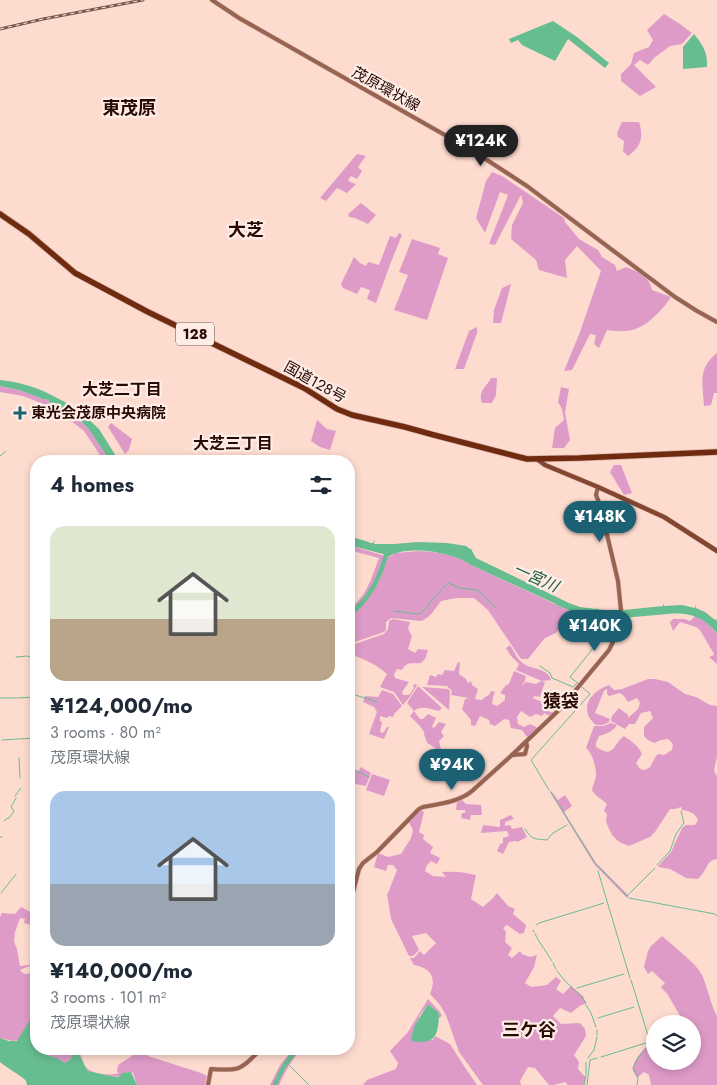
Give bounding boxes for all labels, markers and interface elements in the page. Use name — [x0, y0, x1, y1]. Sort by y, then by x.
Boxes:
street label: 茂原環状線 — [348, 61, 424, 117]
district label: 東茂原 — [102, 95, 156, 121]
pin: ¥124K — [446, 124, 516, 167]
text: ¥124K — [455, 129, 507, 152]
district label: 大芝 — [228, 217, 264, 243]
road number: 128 — [176, 322, 214, 346]
street label: 国道128号 — [280, 356, 350, 408]
district label: 大芝二丁目 — [82, 378, 162, 401]
place label: 東光会茂原中央病院 — [31, 402, 166, 424]
marker: 東光会茂原中央病院 — [13, 406, 27, 420]
district label: 大芝三丁目 — [193, 432, 273, 455]
text: 4 homes — [50, 470, 134, 500]
icon: filters — [307, 471, 335, 499]
pin: ¥148K — [565, 500, 635, 543]
text: ¥148K — [574, 505, 626, 528]
water label: 一宮川 — [509, 557, 564, 599]
icon: home — [148, 559, 238, 649]
pin: ¥140K — [560, 610, 630, 652]
text: ¥140K — [569, 614, 621, 637]
district label: 猿袋 — [543, 688, 579, 714]
text: ¥124,000/mo — [50, 691, 193, 721]
text: 3 rooms · 80 m² — [50, 721, 161, 744]
text: 茂原環状線 — [50, 746, 130, 769]
pin: ¥94K — [422, 748, 482, 791]
text: ¥94K — [430, 753, 474, 776]
icon: home — [148, 824, 238, 914]
text: ¥140,000/mo — [50, 956, 193, 986]
text: 3 rooms · 101 m² — [50, 986, 166, 1009]
text: 茂原環状線 — [50, 1011, 130, 1034]
map controls — [646, 1015, 701, 1070]
button: layers — [646, 1015, 701, 1070]
district label: 三ケ谷 — [502, 1017, 556, 1043]

